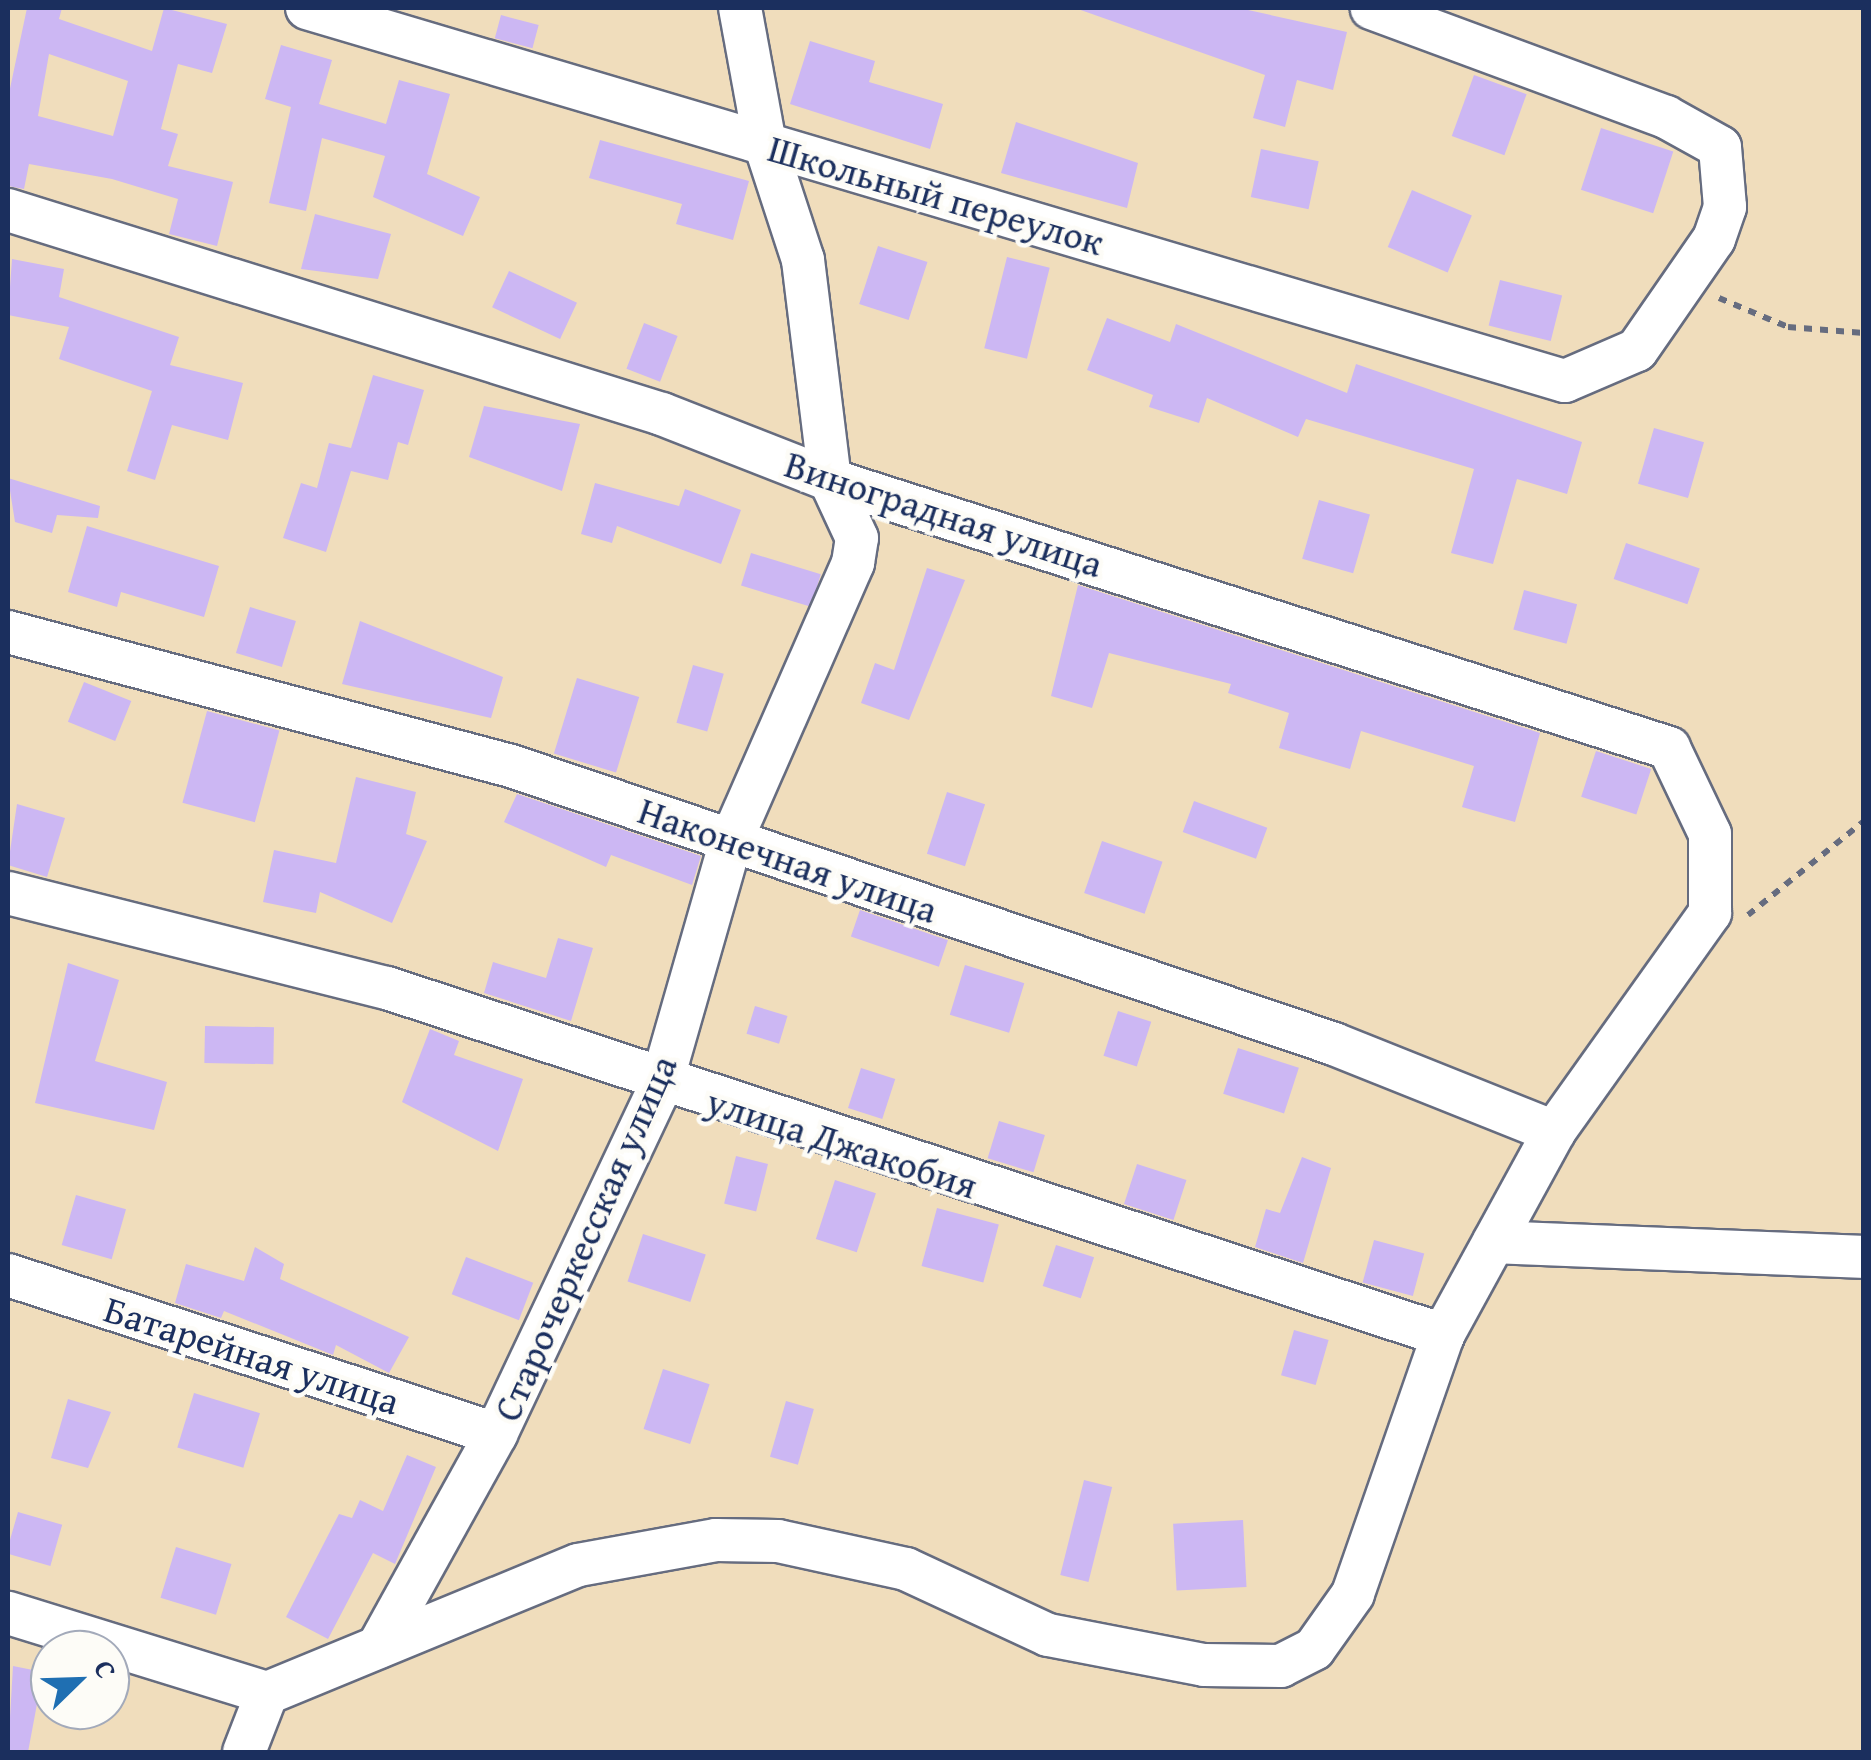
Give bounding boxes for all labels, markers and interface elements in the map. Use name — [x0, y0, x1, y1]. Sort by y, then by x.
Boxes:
street label: Школьный переулок — [763, 125, 1109, 265]
street label: Виноградная улица — [779, 441, 1109, 587]
street label: Наконечная улица — [633, 787, 943, 933]
street label: Старочеркесская улица — [484, 1048, 686, 1428]
street label: улица Джакобия — [701, 1078, 983, 1208]
street label: Батарейная улица — [99, 1286, 405, 1424]
north arrow — [30, 1630, 130, 1730]
text: С — [84, 1654, 128, 1684]

